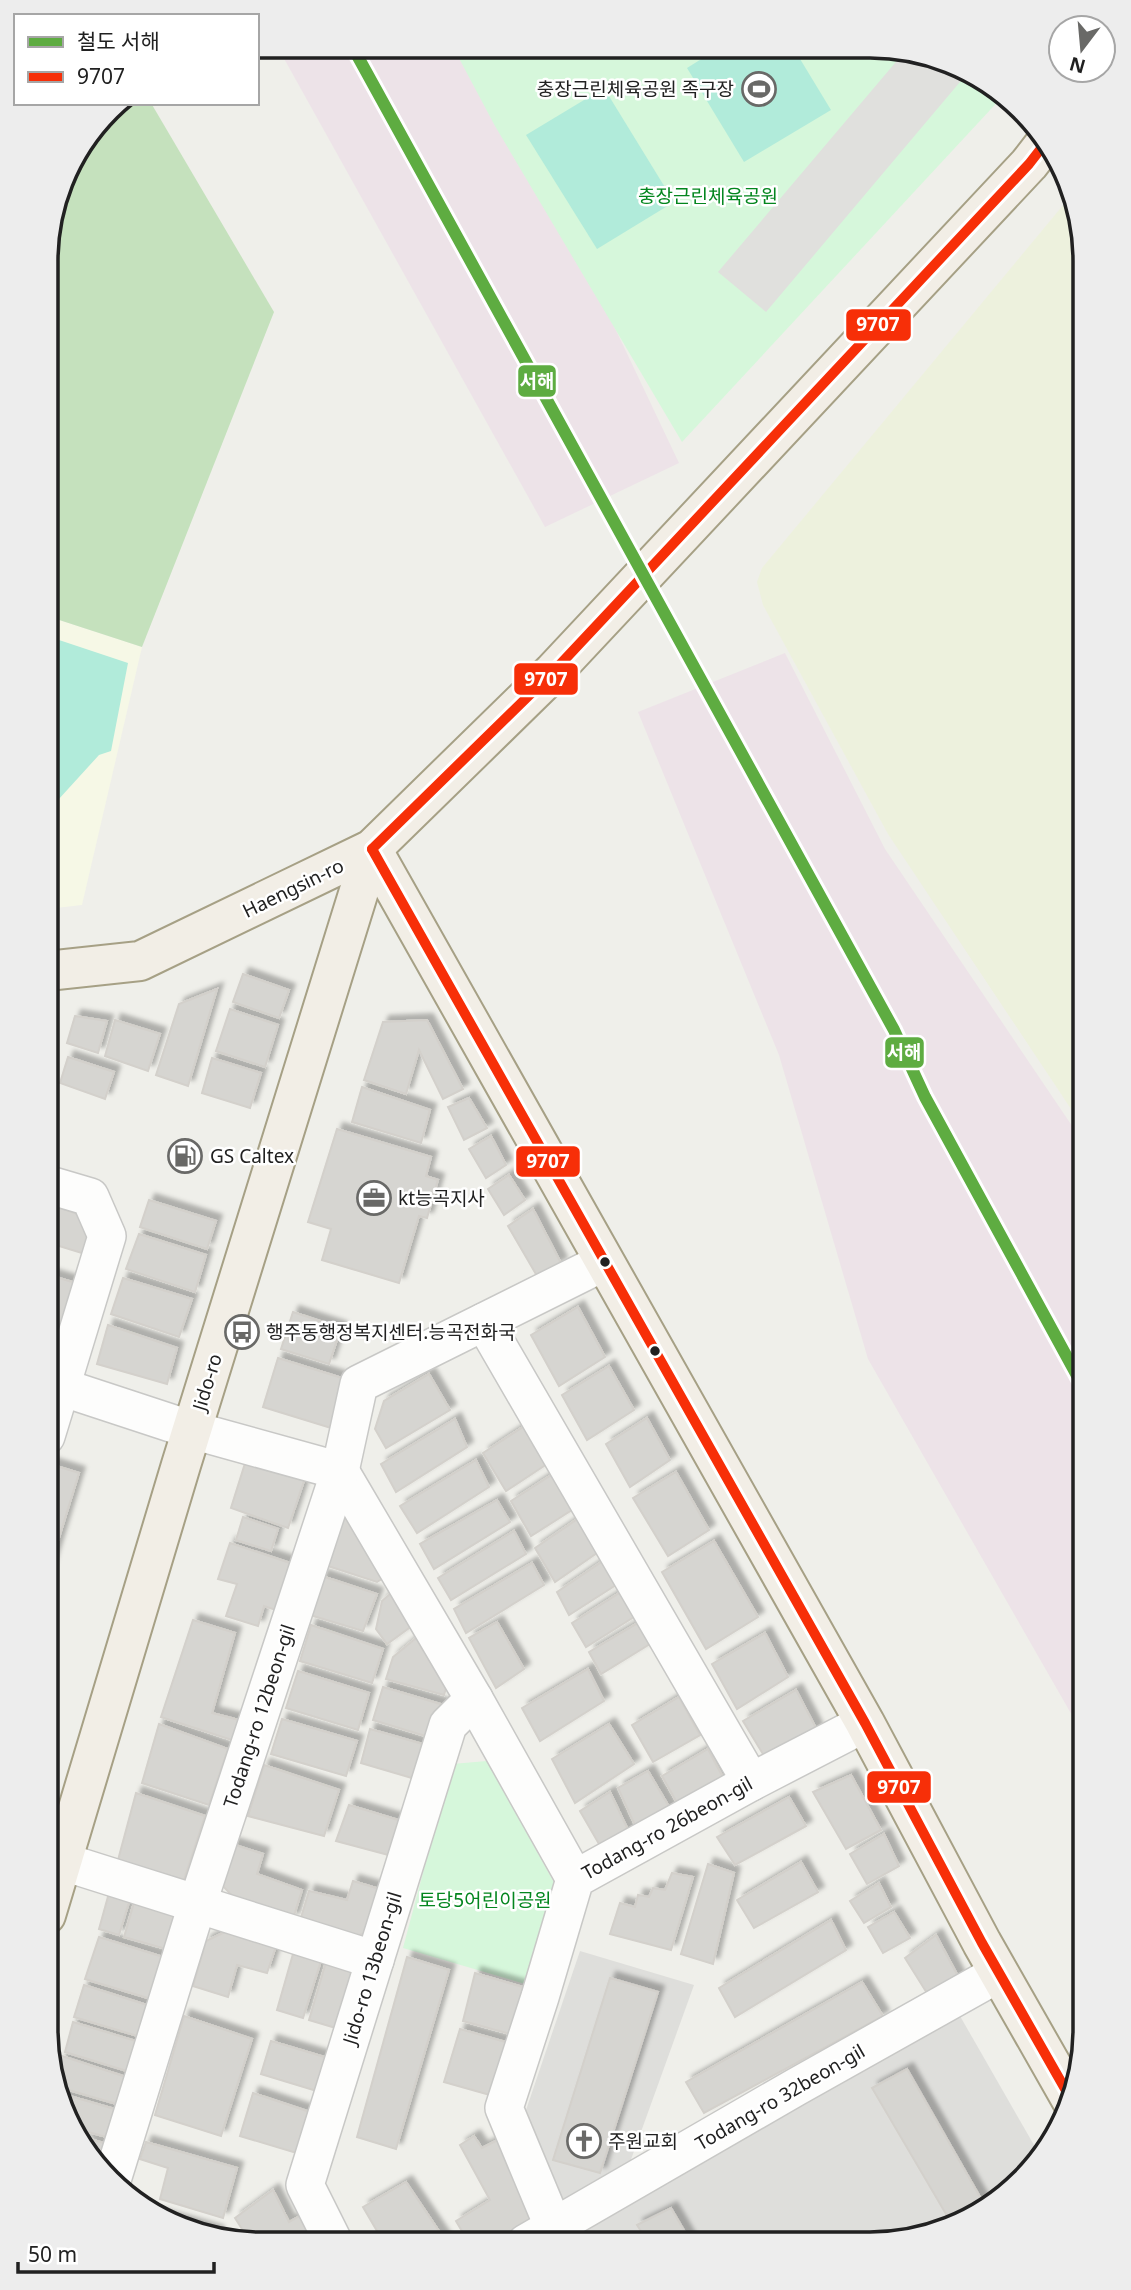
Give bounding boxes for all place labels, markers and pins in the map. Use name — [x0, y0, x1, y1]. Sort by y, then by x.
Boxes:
sports icon: 충장근린체육공원 족구장 — [740, 70, 778, 108]
place label: 충장근린체육공원 족구장 — [537, 76, 734, 102]
fuel station icon: GS Caltex — [166, 1137, 204, 1175]
place label: GS Caltex — [210, 1143, 294, 1169]
office icon: kt능곡지사 — [355, 1179, 393, 1217]
place label: kt능곡지사 — [398, 1185, 485, 1211]
unlabelled marker — [598, 1255, 612, 1269]
bus stop icon: 행주동행정복지센터.능곡전화국 — [223, 1313, 261, 1351]
place label: 행주동행정복지센터.능곡전화국 — [266, 1319, 516, 1345]
unlabelled marker — [648, 1344, 662, 1358]
church icon: 주원교회 — [565, 2122, 603, 2160]
place label: 주원교회 — [608, 2128, 678, 2154]

